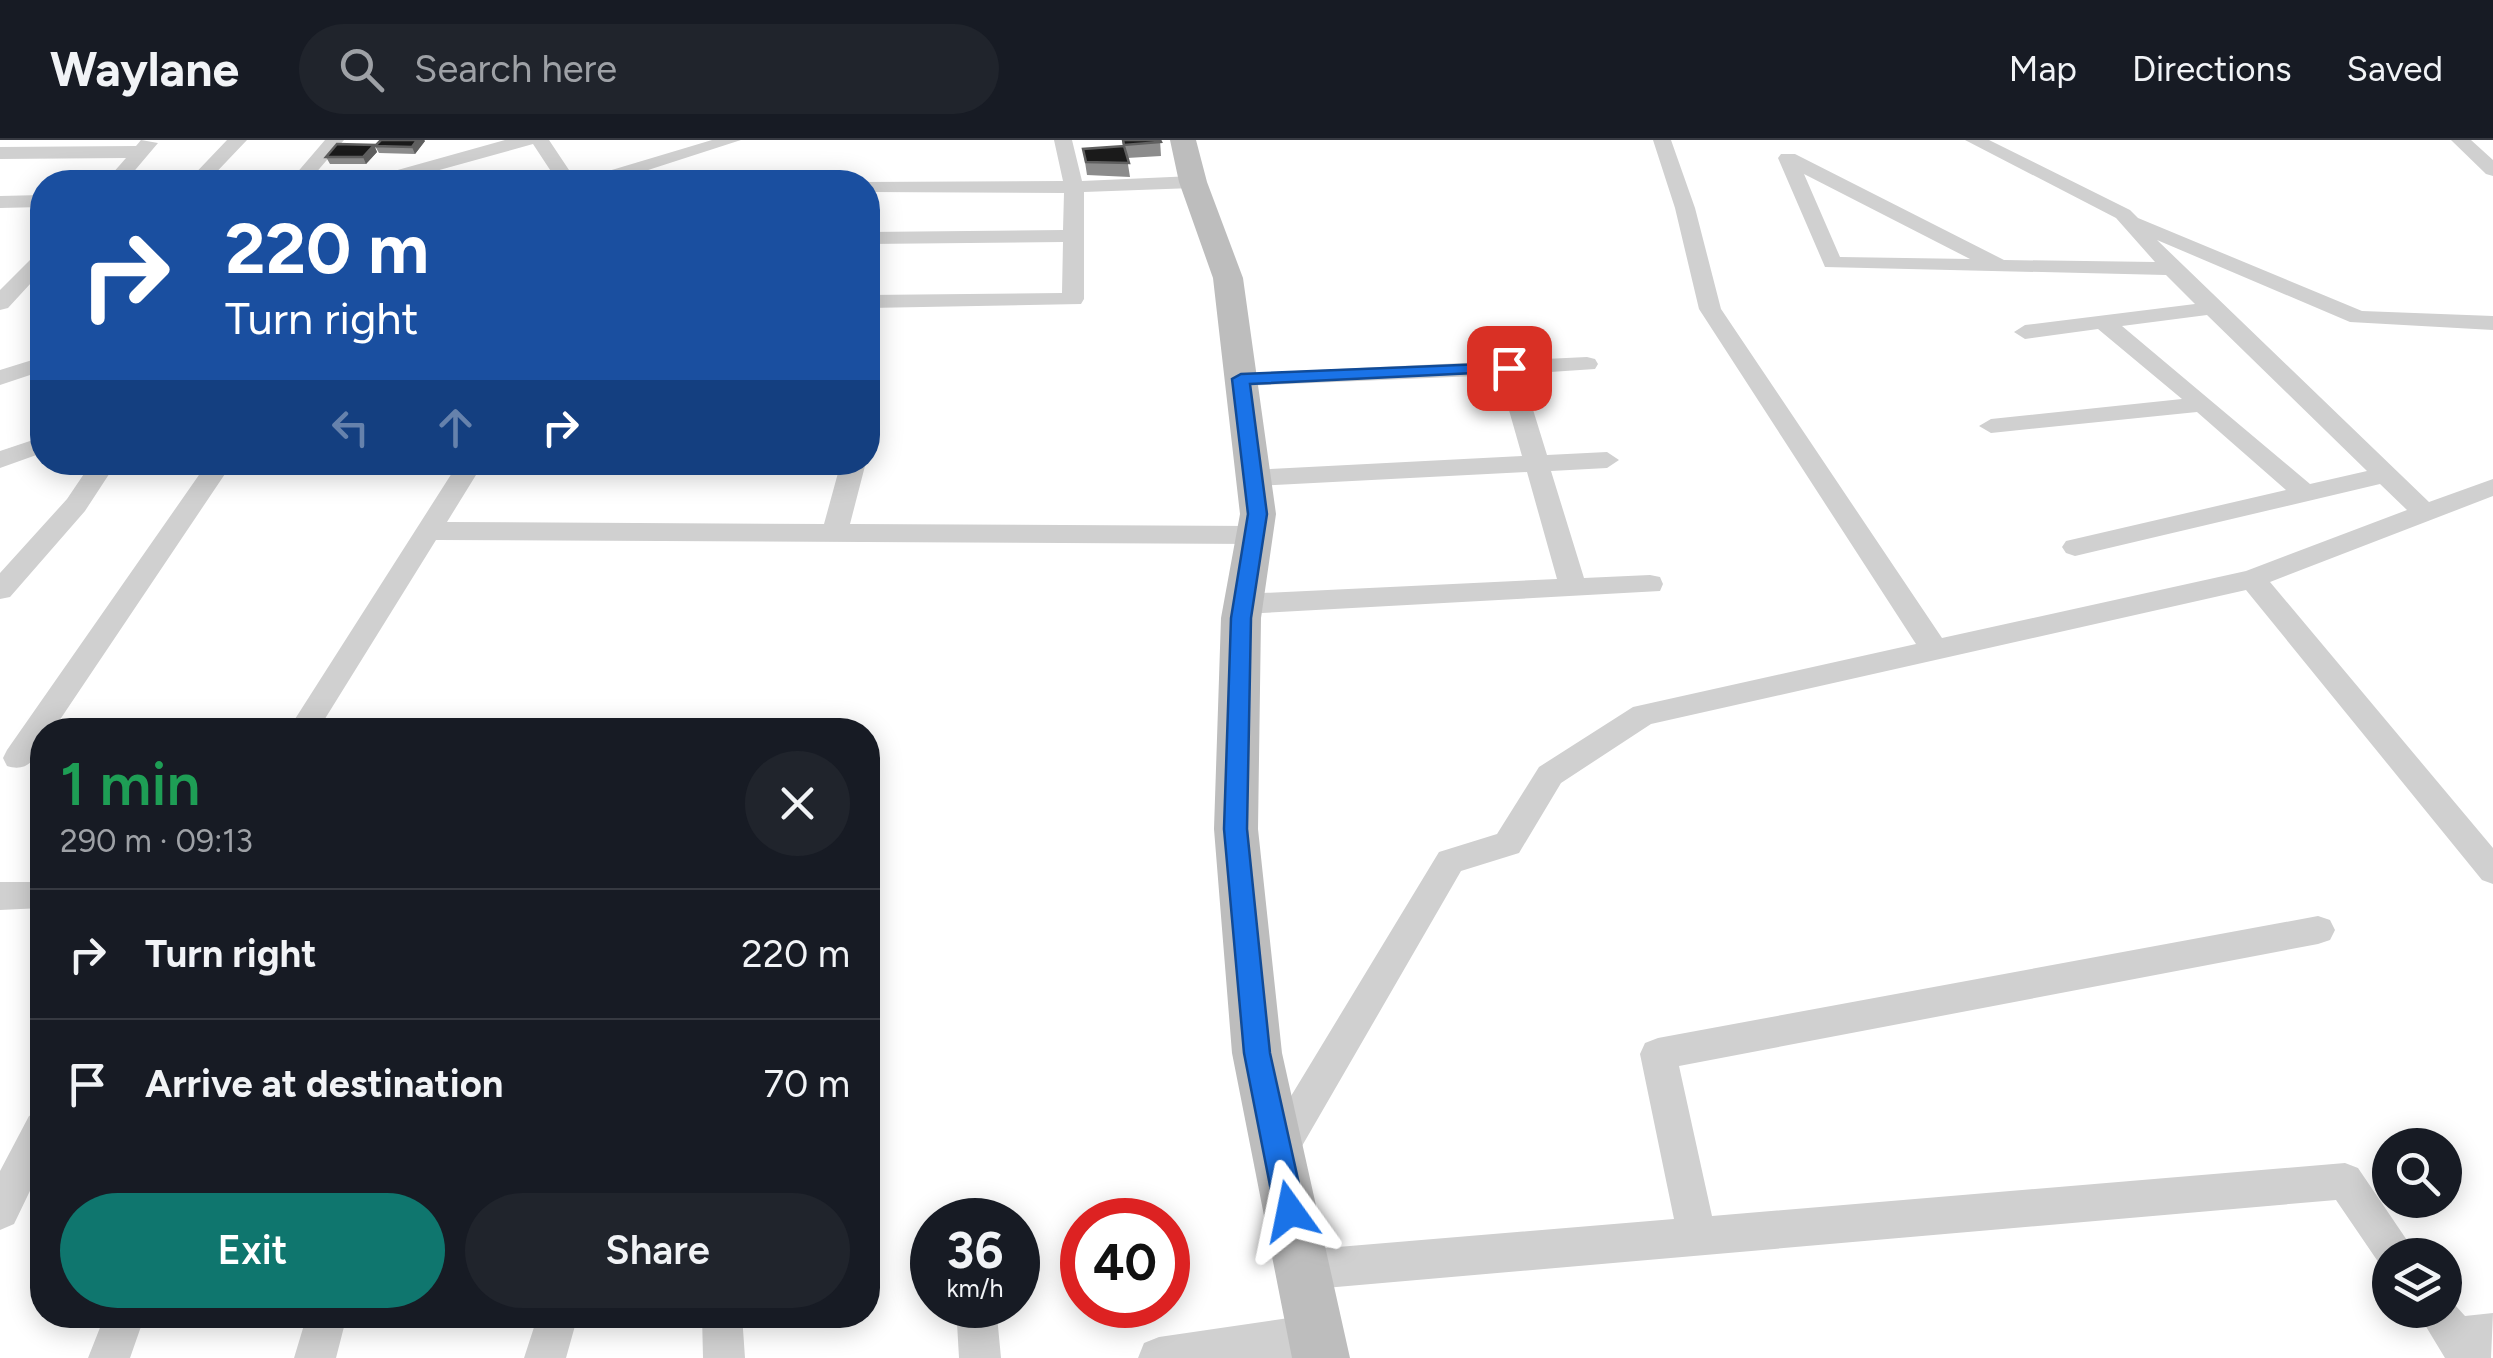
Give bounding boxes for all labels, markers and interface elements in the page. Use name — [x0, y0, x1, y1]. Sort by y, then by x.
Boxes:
search box — [299, 24, 999, 114]
text: Waylane — [50, 40, 239, 98]
icon: search — [334, 42, 389, 97]
text: Search here — [414, 46, 617, 92]
text: Map — [2009, 48, 2077, 90]
text: Directions — [2132, 48, 2292, 90]
text: Saved — [2347, 48, 2443, 90]
text: 220 m — [225, 206, 429, 291]
icon: right — [60, 210, 190, 340]
text: Turn right — [225, 291, 418, 345]
pin — [1467, 326, 1552, 411]
icon: arrive — [1482, 341, 1537, 396]
icon: left — [323, 400, 378, 455]
icon: ahead — [428, 400, 483, 455]
icon: right — [533, 400, 588, 455]
text: 1 min — [60, 748, 200, 820]
button: close — [745, 751, 850, 856]
text: 290 m · 09:13 — [60, 822, 253, 860]
icon: right — [60, 927, 115, 982]
text: Turn right — [145, 931, 317, 977]
text: 220 m — [741, 931, 850, 977]
icon: arrive — [60, 1057, 115, 1112]
text: Arrive at destination — [145, 1061, 503, 1107]
text: 70 m — [764, 1061, 850, 1107]
map controls — [2372, 1128, 2462, 1328]
button: search — [2372, 1128, 2462, 1218]
position arrow — [1238, 1159, 1342, 1263]
button: Exit — [60, 1193, 445, 1308]
button: Share — [465, 1193, 850, 1308]
speed limit sign: 40 — [1060, 1198, 1190, 1328]
text: 36 — [947, 1220, 1003, 1281]
button: layers — [2372, 1238, 2462, 1328]
text: km/h — [946, 1273, 1004, 1303]

